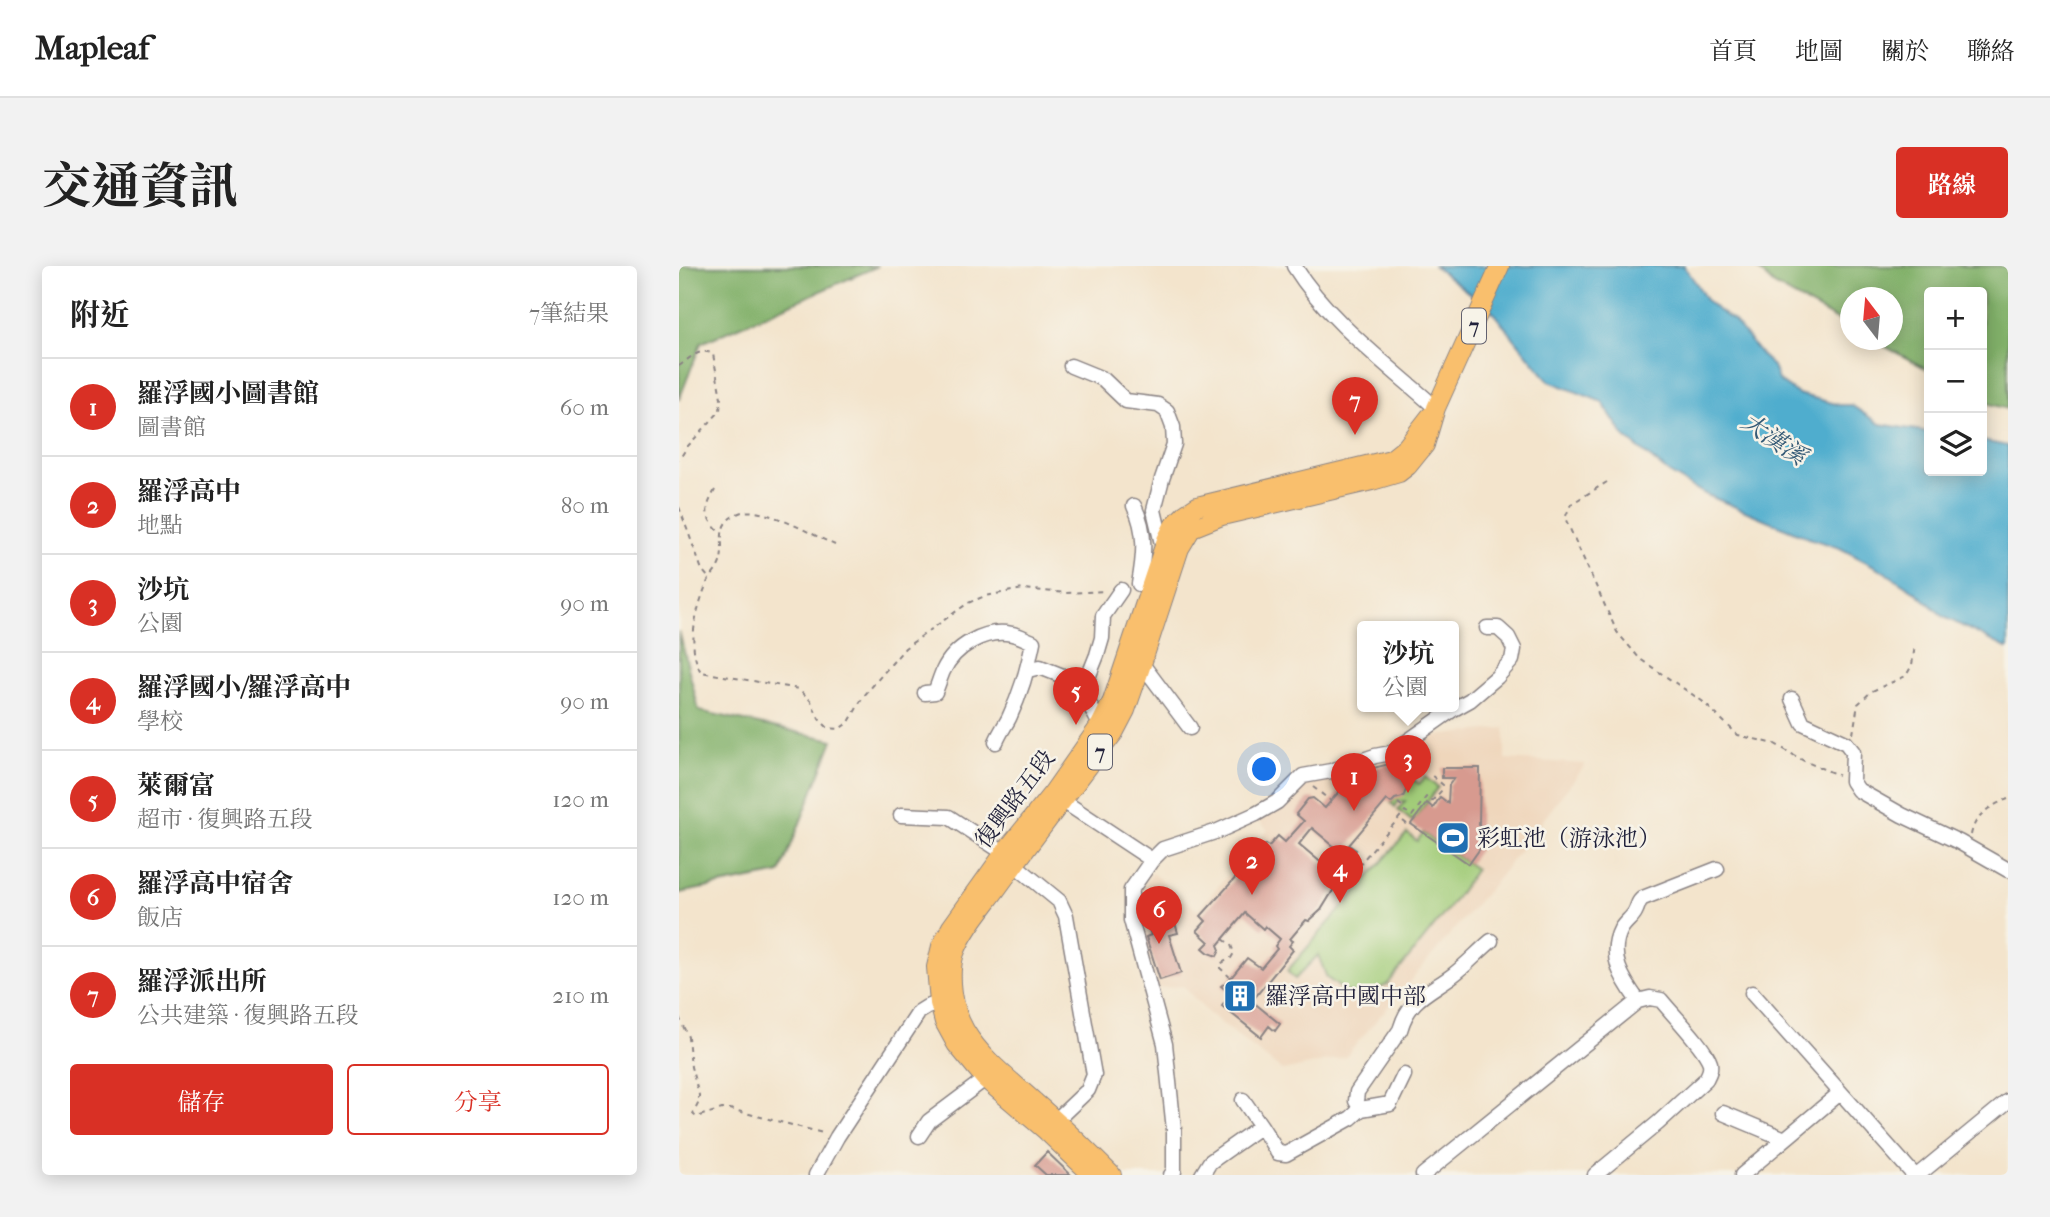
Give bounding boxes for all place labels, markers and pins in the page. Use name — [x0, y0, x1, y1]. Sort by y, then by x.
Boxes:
pin: 7 — [1332, 377, 1378, 435]
pin: 5 — [1053, 667, 1099, 725]
pin: 3 — [1385, 735, 1431, 793]
pin: 1 — [1331, 753, 1377, 811]
sports icon: 彩虹池（游泳池） — [1434, 819, 1472, 857]
place label: 彩虹池（游泳池） — [1477, 825, 1661, 852]
pin: 2 — [1229, 837, 1275, 895]
pin: 4 — [1317, 845, 1363, 903]
pin: 6 — [1136, 886, 1182, 944]
building icon: 羅浮高中國中部 — [1221, 977, 1259, 1015]
place label: 羅浮高中國中部 — [1265, 983, 1426, 1010]

